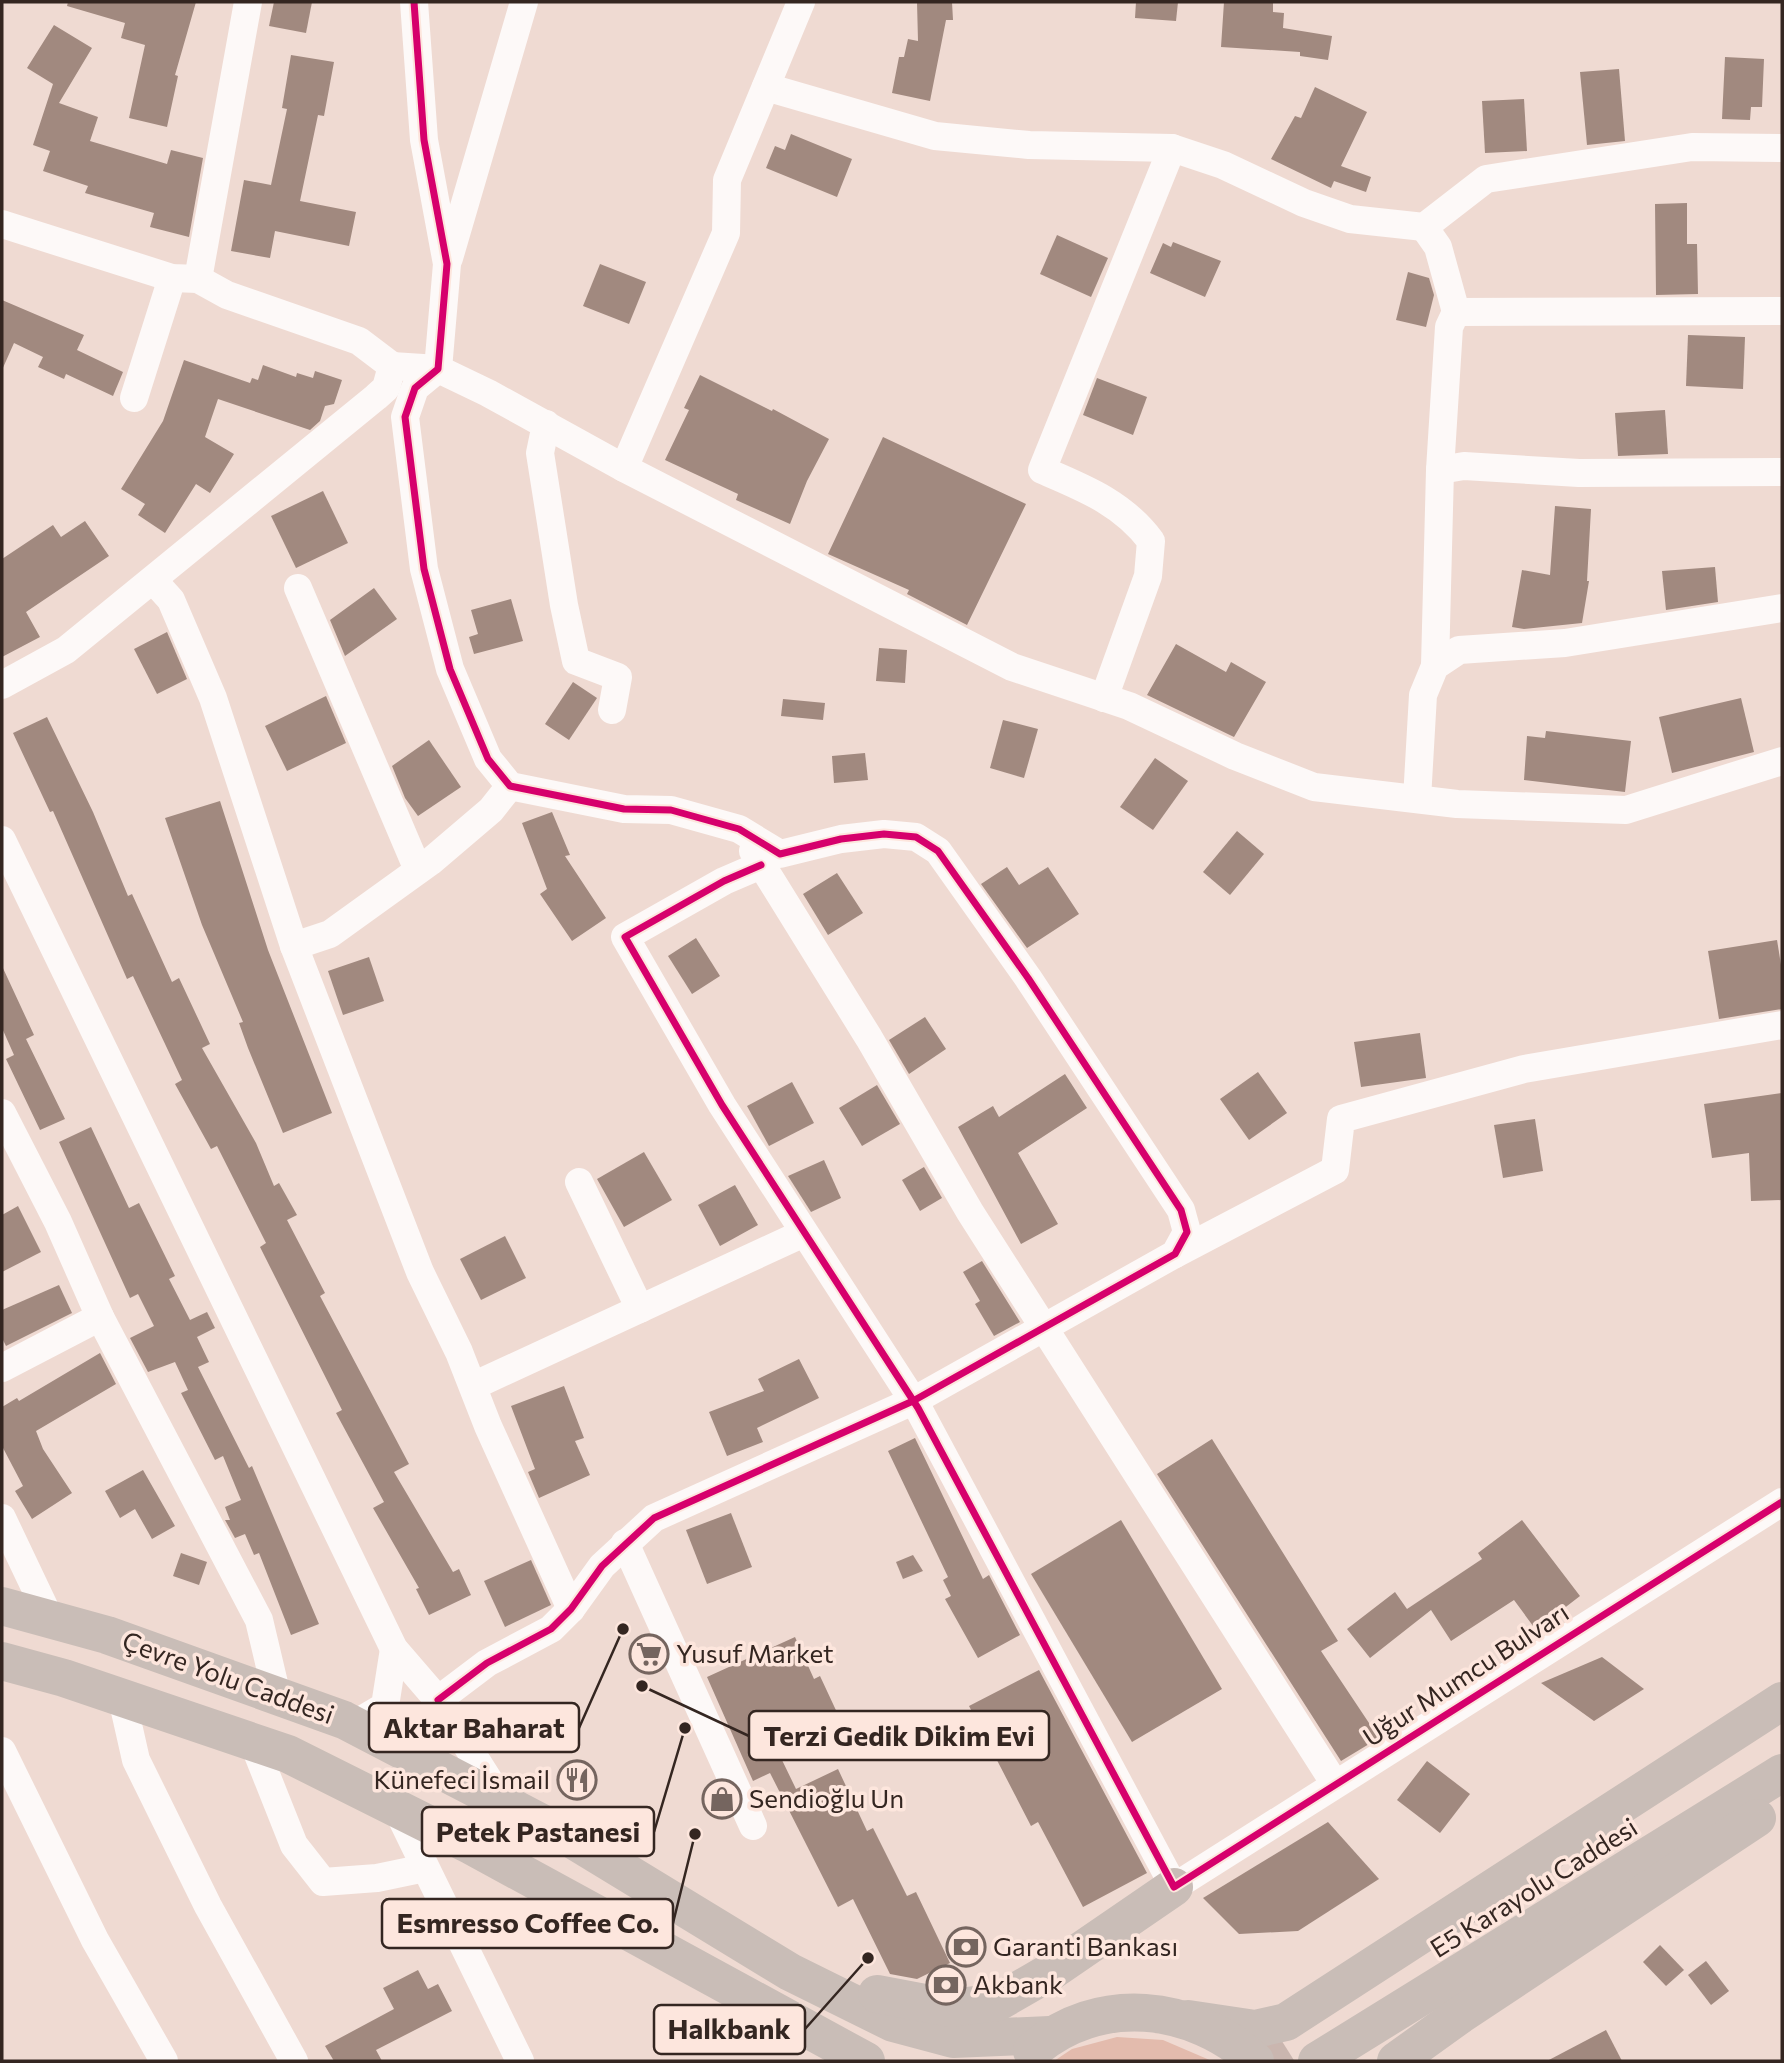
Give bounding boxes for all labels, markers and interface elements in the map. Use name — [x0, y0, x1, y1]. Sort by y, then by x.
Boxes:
street label: Uğur Mumcu Bulvarı — [1357, 1596, 1574, 1752]
street label: Çevre Yolu Caddesi — [118, 1624, 339, 1729]
supermarket icon: Yusuf Market — [628, 1633, 670, 1675]
place label: Yusuf Market — [676, 1637, 834, 1668]
callout: Aktar Baharat — [369, 1703, 579, 1752]
text: Aktar Baharat — [383, 1710, 565, 1744]
callout: Terzi Gedik Dikim Evi — [749, 1711, 1049, 1760]
text: Terzi Gedik Dikim Evi — [763, 1718, 1035, 1752]
restaurant icon: Künefeci İsmail — [556, 1759, 598, 1801]
place label: Künefeci İsmail — [373, 1763, 550, 1794]
shop icon: Sendioğlu Un — [701, 1778, 743, 1820]
place label: Sendioğlu Un — [749, 1782, 904, 1813]
callout: Petek Pastanesi — [422, 1807, 654, 1856]
street label: E5 Karayolu Caddesi — [1424, 1810, 1642, 1963]
text: Petek Pastanesi — [436, 1814, 640, 1848]
callout: Esmresso Coffee Co. — [382, 1899, 673, 1948]
text: Esmresso Coffee Co. — [396, 1905, 660, 1939]
bank icon: Garanti Bankası — [945, 1926, 987, 1968]
place label: Garanti Bankası — [993, 1930, 1178, 1961]
bank icon: Akbank — [925, 1964, 967, 2006]
place label: Akbank — [973, 1968, 1063, 1999]
callout: Halkbank — [654, 2005, 805, 2054]
text: Halkbank — [667, 2011, 791, 2045]

